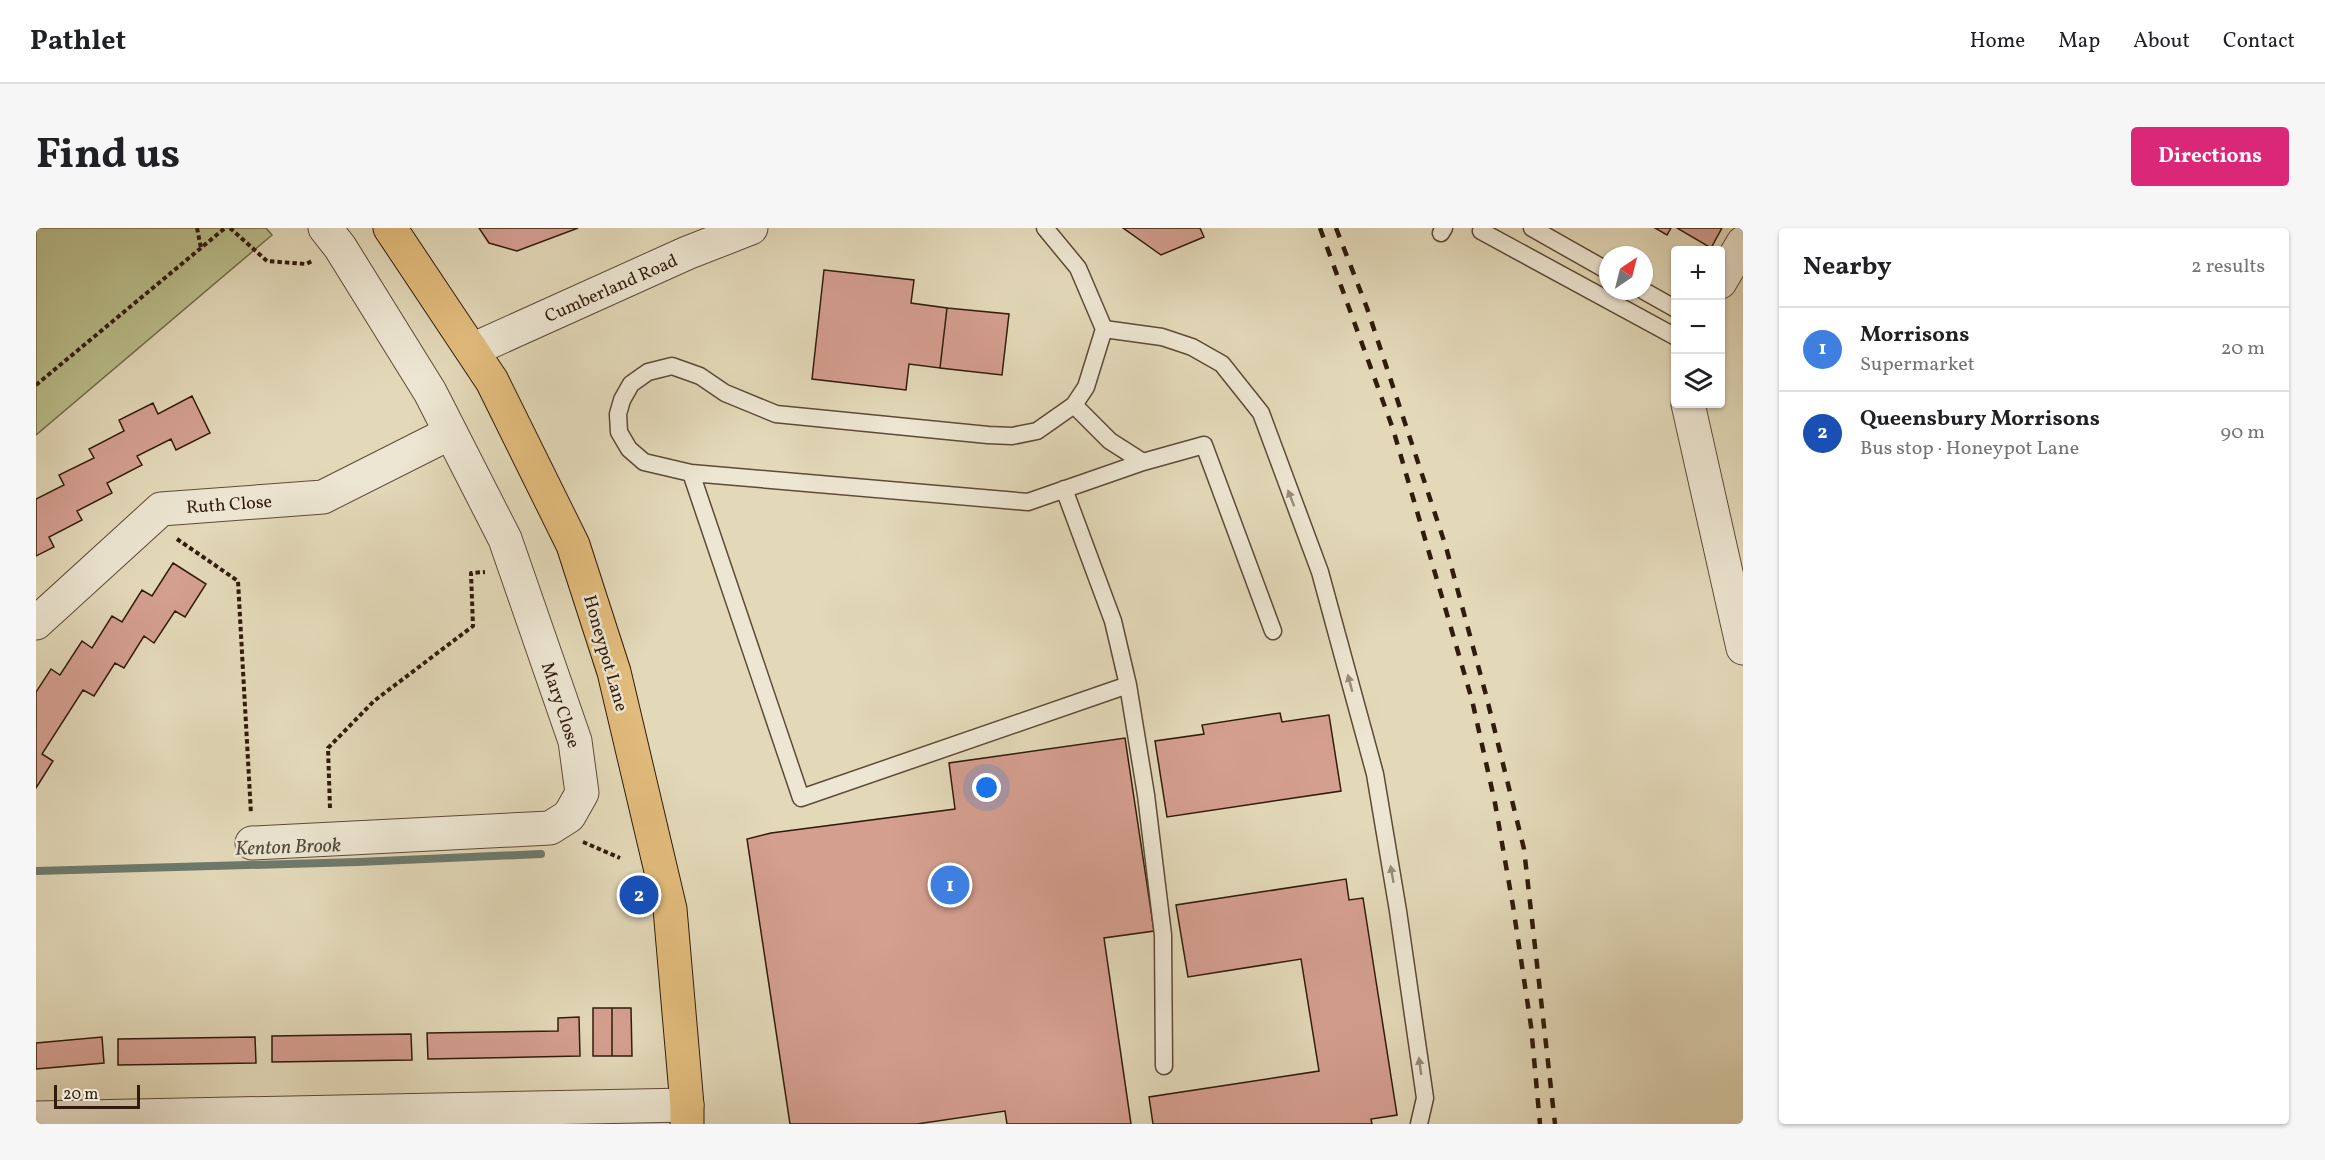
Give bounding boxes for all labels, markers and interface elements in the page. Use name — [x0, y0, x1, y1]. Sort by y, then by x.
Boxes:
text: Pathlet — [30, 22, 126, 61]
text: Home — [1970, 27, 2025, 56]
text: Map — [2058, 27, 2100, 56]
text: About — [2133, 27, 2190, 56]
text: Contact — [2223, 27, 2295, 56]
text: Find us — [36, 127, 180, 186]
button: Directions — [2131, 127, 2289, 186]
north arrow — [1599, 246, 1653, 300]
map controls — [1671, 246, 1725, 408]
button: + — [1671, 246, 1725, 300]
street label: Cumberland Road — [541, 249, 682, 330]
text: Nearby — [1803, 249, 1892, 285]
text: 2 results — [2191, 253, 2265, 281]
button: − — [1671, 300, 1725, 354]
text: Morrisons — [1860, 320, 1969, 351]
text: 1 — [1818, 335, 1827, 363]
text: 20 m — [2221, 335, 2265, 363]
text: Supermarket — [1860, 351, 1975, 379]
button: layers — [1671, 354, 1725, 408]
text: Queensbury Morrisons — [1860, 404, 2100, 435]
text: 2 — [1817, 419, 1828, 447]
text: 90 m — [2221, 419, 2265, 447]
text: Bus stop · Honeypot Lane — [1860, 435, 2079, 463]
one-way arrow — [1286, 488, 1296, 506]
street label: Ruth Close — [185, 490, 273, 521]
street label: Honeypot Lane — [576, 592, 633, 715]
street label: Mary Close — [534, 659, 585, 752]
one-way arrow — [1345, 674, 1354, 692]
your location — [972, 773, 1001, 802]
water label: Kenton Brook — [235, 832, 342, 864]
pin: 1 — [930, 862, 970, 908]
one-way arrow — [1387, 864, 1396, 883]
pin: 2 — [620, 872, 658, 918]
one-way arrow — [1416, 1057, 1425, 1076]
scale bar — [54, 1082, 140, 1110]
text: 20 m — [63, 1084, 98, 1106]

